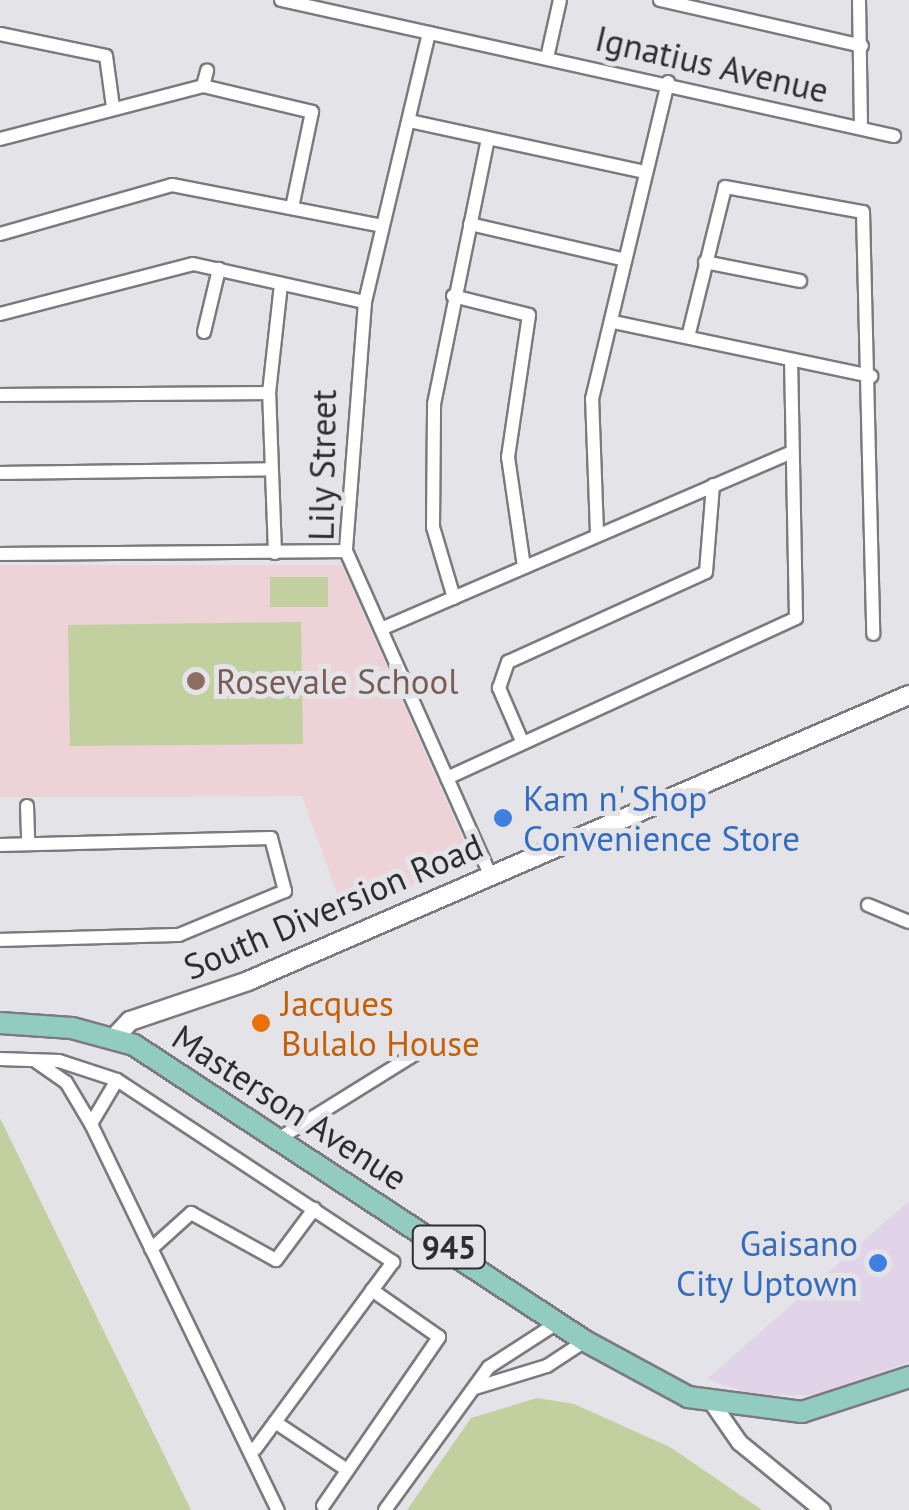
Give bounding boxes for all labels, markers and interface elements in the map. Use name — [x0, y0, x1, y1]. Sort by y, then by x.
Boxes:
street label: Ignatius Avenue — [591, 17, 833, 111]
street label: Lily Street — [300, 388, 344, 542]
place label: Rosevale School — [216, 660, 458, 702]
marker: Rosevale School — [185, 670, 207, 692]
place label: Kam n' Shop Convenience Store — [523, 777, 800, 859]
marker: Kam n' Shop Convenience Store — [492, 807, 514, 829]
street label: South Diversion Road — [177, 824, 489, 988]
place label: Jacques Bulalo House — [281, 982, 480, 1064]
marker: Jacques Bulalo House — [250, 1012, 272, 1034]
street label: Masterson Avenue — [164, 1015, 416, 1199]
road number: 945 — [412, 1220, 486, 1274]
place label: Gaisano City Uptown — [675, 1222, 858, 1304]
marker: Gaisano City Uptown — [867, 1252, 889, 1274]

